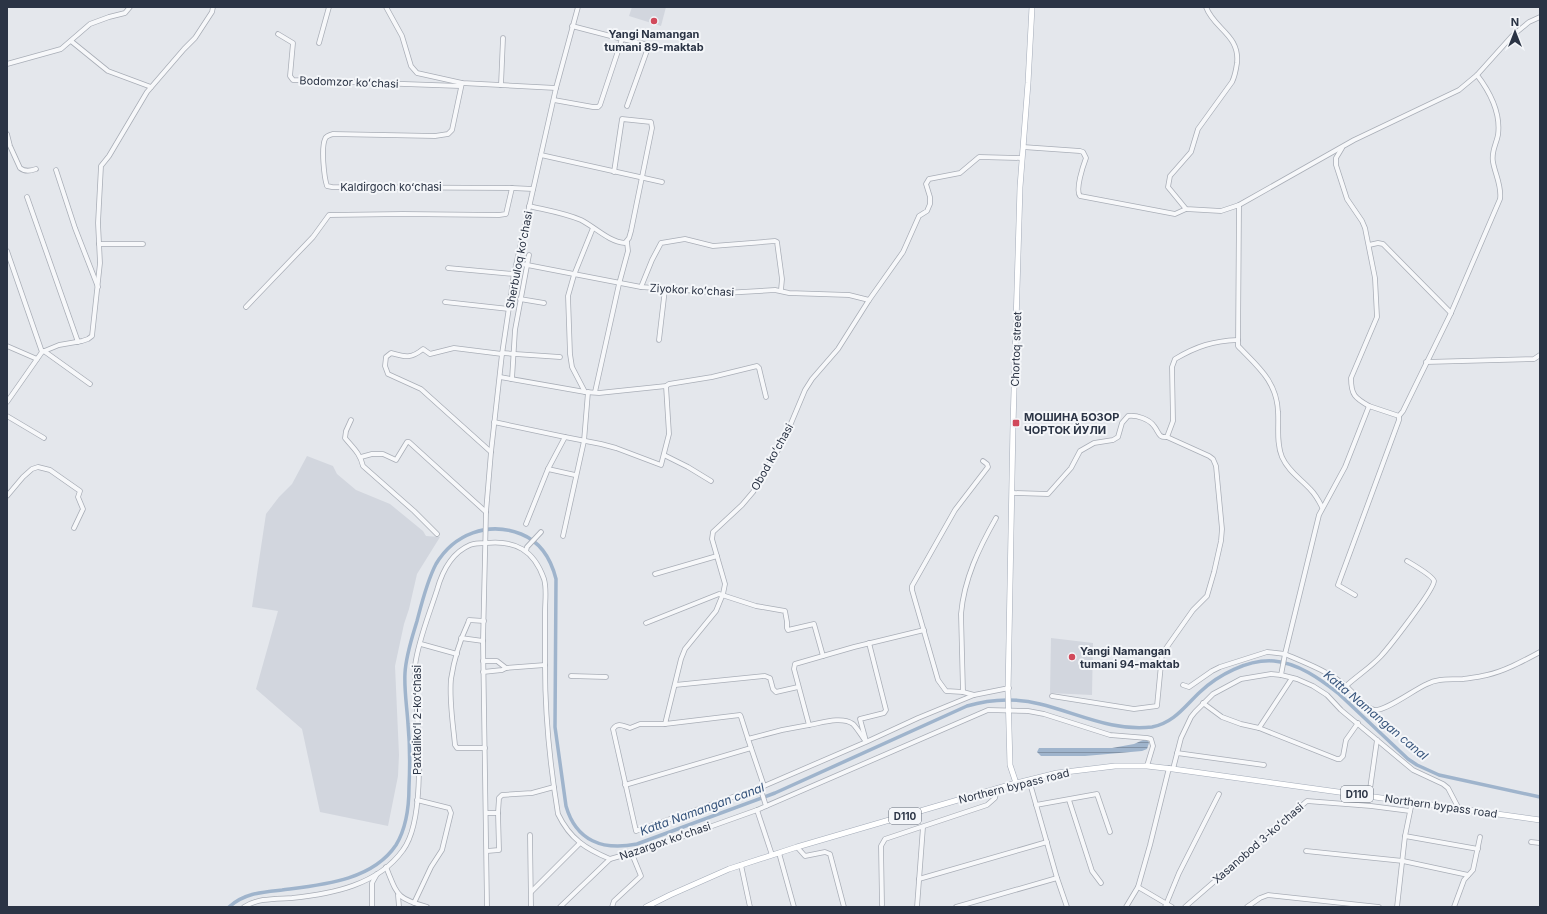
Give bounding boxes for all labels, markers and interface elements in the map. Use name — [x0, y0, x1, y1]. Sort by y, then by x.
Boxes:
north arrow — [1495, 12, 1535, 52]
text: N — [1511, 15, 1519, 29]
marker: Yangi Namangan tumani 89-maktab — [649, 16, 659, 26]
place label: Yangi Namangan tumani 89-maktab — [604, 27, 704, 54]
street label: Bodomzor koʻchasi — [299, 73, 399, 91]
street label: Kaldirgoch koʻchasi — [340, 180, 442, 194]
street label: Sherbuloq koʻchasi — [503, 210, 535, 310]
street label: Ziyokor koʻchasi — [649, 281, 735, 299]
street label: Chortoq street — [1008, 311, 1024, 387]
place label: МОШИНА БОЗОР ЧОРТОК ЙУЛИ — [1024, 410, 1119, 437]
marker: МОШИНА БОЗОР ЧОРТОК ЙУЛИ — [1011, 418, 1021, 428]
street label: Obod koʻchasi — [748, 421, 796, 493]
place label: Yangi Namangan tumani 94-maktab — [1080, 644, 1180, 671]
marker: Yangi Namangan tumani 94-maktab — [1067, 652, 1077, 662]
street label: Paxtalikoʻl 2-koʻchasi — [410, 665, 424, 775]
water label: Katta Namangan canal — [1321, 667, 1431, 763]
street label: Northern bypass road — [957, 765, 1071, 807]
water label: Katta Namangan canal — [638, 779, 766, 839]
road number: D110 — [1341, 786, 1373, 802]
street label: Northern bypass road — [1384, 791, 1498, 821]
street label: Xasanobod 3-koʻchasi — [1210, 800, 1306, 886]
road number: D110 — [889, 808, 921, 824]
street label: Nazargox koʻchasi — [618, 819, 712, 863]

